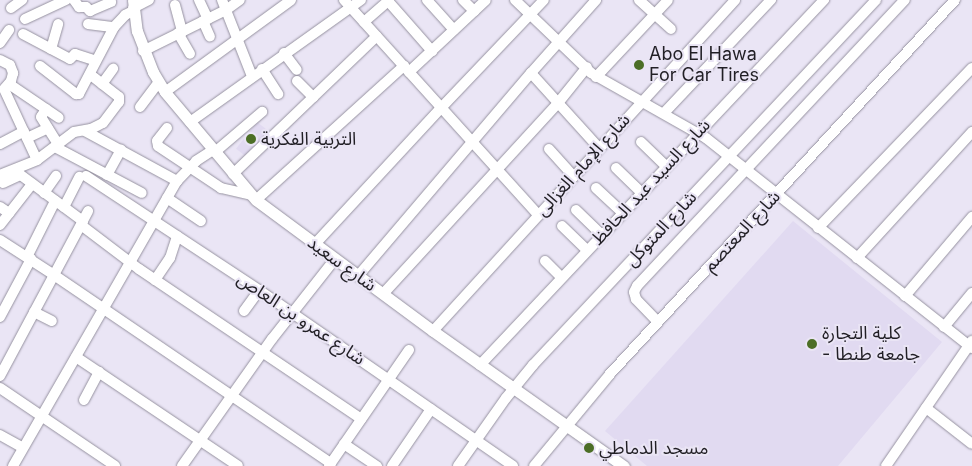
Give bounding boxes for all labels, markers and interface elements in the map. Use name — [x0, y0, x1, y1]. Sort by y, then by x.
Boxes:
place label: Abo El Hawa For Car Tires — [649, 44, 759, 86]
marker: Abo El Hawa For Car Tires — [633, 59, 645, 71]
street label: شارع الإمام الغزالى — [531, 109, 635, 221]
street label: شارع السيد عبد الحافظ — [587, 115, 715, 249]
place label: التربية الفكرية — [261, 128, 356, 150]
marker: التربية الفكرية — [245, 133, 257, 145]
street label: شارع المعتصم — [699, 186, 785, 276]
street label: شارع المتوكل — [621, 187, 701, 271]
street label: شارع سعيد — [303, 232, 381, 296]
street label: شارع عمرو بن العاص — [233, 268, 369, 370]
place label: كلية التجارة - جامعة طنطا — [822, 323, 920, 366]
marker: كلية التجارة - جامعة طنطا — [806, 338, 818, 350]
place label: مسجد الدماطي — [599, 437, 709, 459]
marker: مسجد الدماطي — [583, 442, 595, 454]

